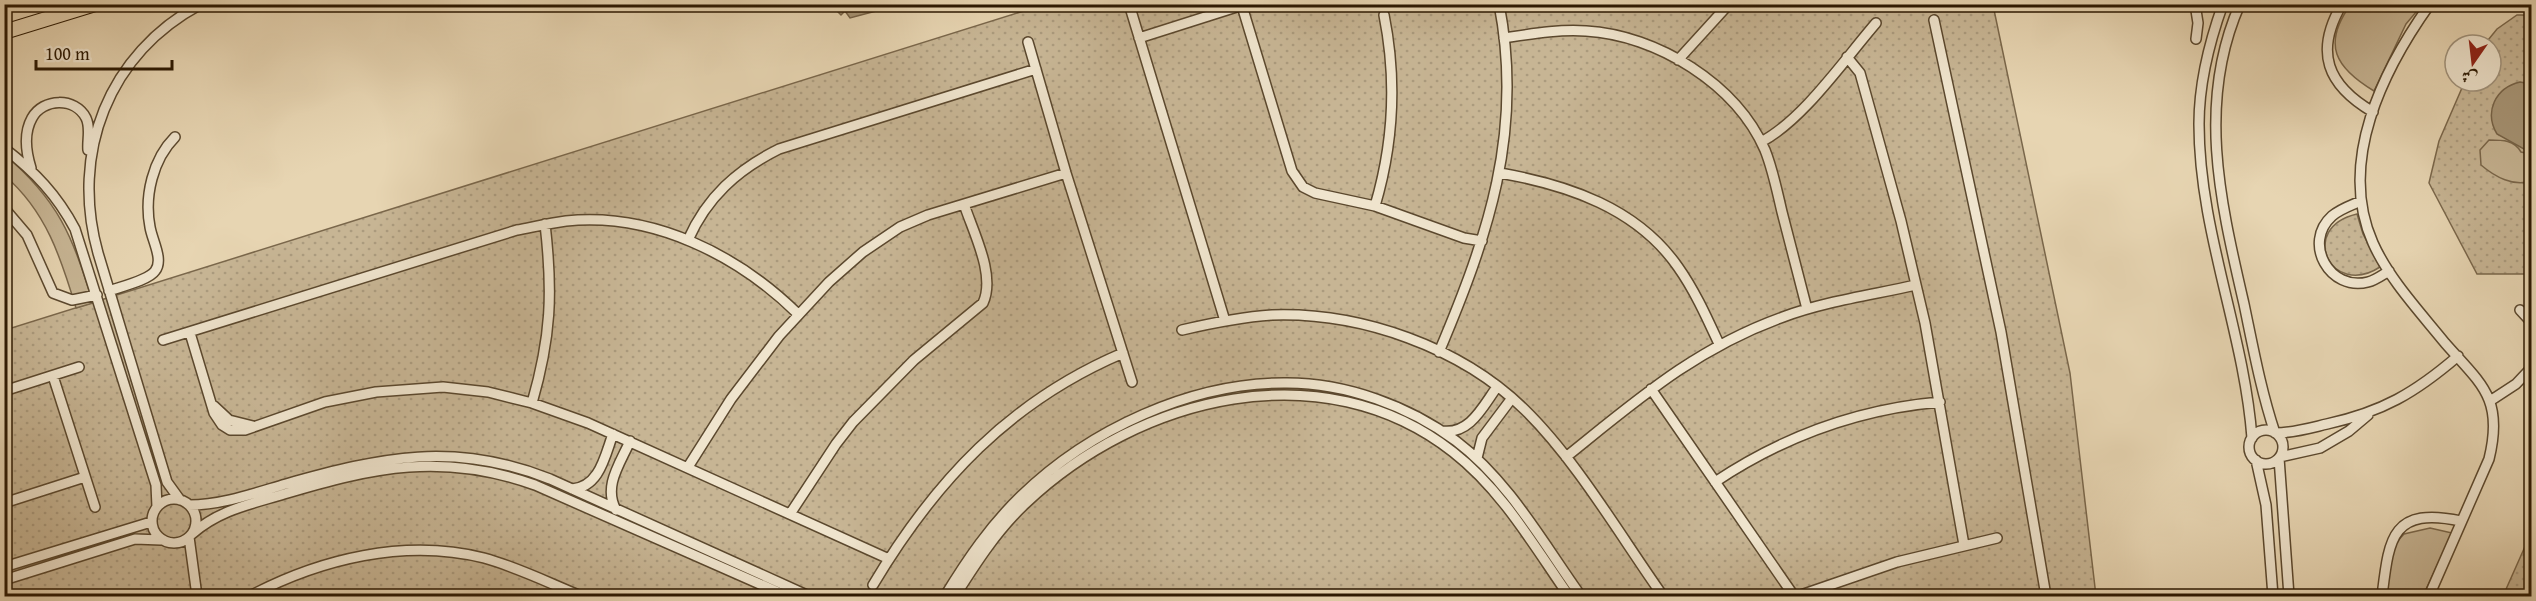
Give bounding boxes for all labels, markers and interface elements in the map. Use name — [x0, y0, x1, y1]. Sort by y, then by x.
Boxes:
scale bar — [36, 33, 172, 71]
north arrow — [2443, 33, 2503, 93]
text: 100 m — [45, 40, 90, 67]
text: ش — [2459, 64, 2480, 91]

